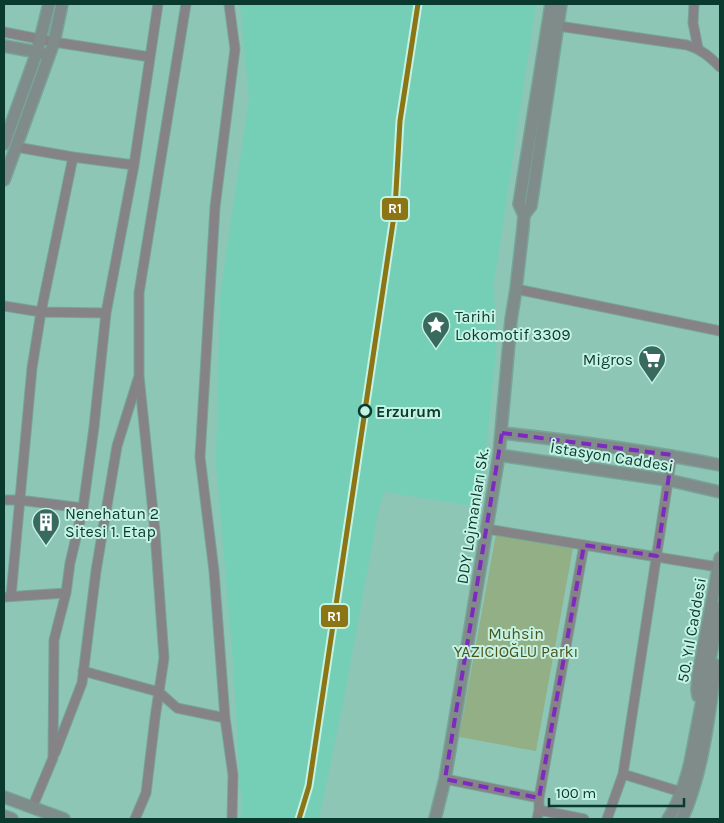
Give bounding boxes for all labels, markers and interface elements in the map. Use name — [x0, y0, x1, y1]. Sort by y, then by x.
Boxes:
line badge: R1 — [381, 197, 409, 221]
text: R1 — [388, 200, 402, 217]
place label: Tarihi Lokomotif 3309 — [455, 307, 570, 344]
place icon: Tarihi Lokomotif 3309 — [421, 310, 451, 349]
supermarket icon: Migros — [637, 344, 667, 383]
place label: Migros — [583, 350, 633, 369]
place label: Erzurum — [376, 402, 441, 421]
marker: Erzurum — [358, 404, 372, 418]
street label: İstasyon Caddesi — [549, 437, 675, 476]
street label: DDY Lojmanları Sk. — [452, 447, 493, 585]
place label: Nenehatun 2 Sitesi 1. Etap — [65, 504, 159, 541]
building icon: Nenehatun 2 Sitesi 1. Etap — [31, 507, 61, 546]
street label: 50. Yıl Caddesi — [673, 576, 710, 684]
line badge: R1 — [320, 604, 349, 628]
text: R1 — [327, 608, 341, 625]
park label: Muhsin YAZICIOĞLU Parkı — [454, 624, 578, 661]
scale bar — [549, 776, 684, 808]
text: 100 m — [556, 784, 596, 802]

